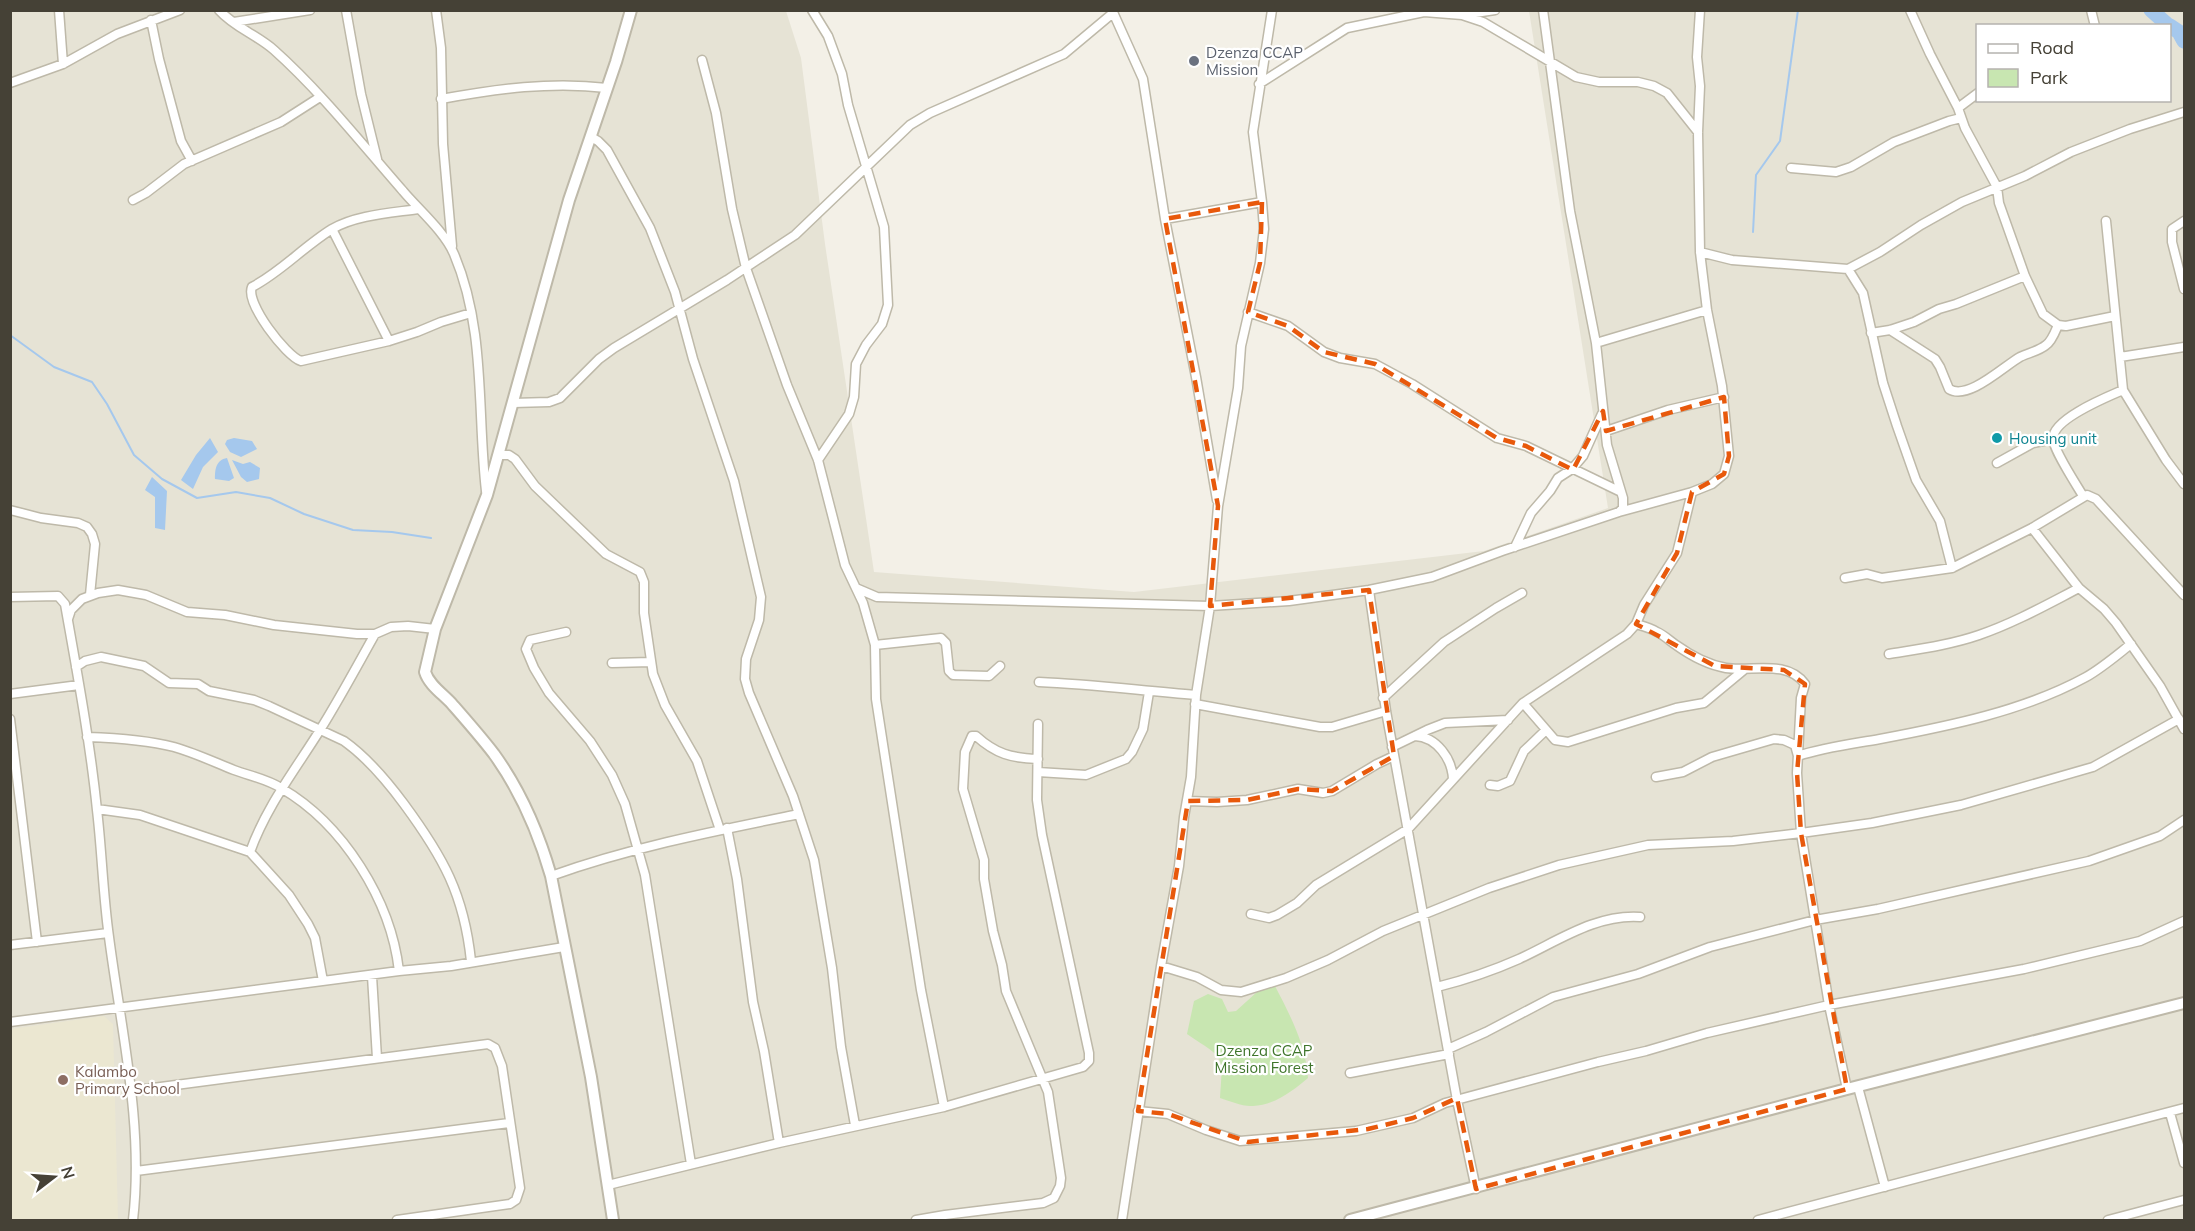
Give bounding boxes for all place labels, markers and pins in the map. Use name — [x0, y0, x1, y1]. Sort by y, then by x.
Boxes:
place label: Dzenza CCAP Mission — [1206, 43, 1303, 79]
marker: Dzenza CCAP Mission — [1187, 54, 1201, 68]
place label: Housing unit — [2009, 429, 2097, 448]
marker: Housing unit — [1990, 431, 2004, 445]
place label: Kalambo Primary School — [75, 1062, 180, 1098]
marker: Kalambo Primary School — [56, 1073, 70, 1087]

